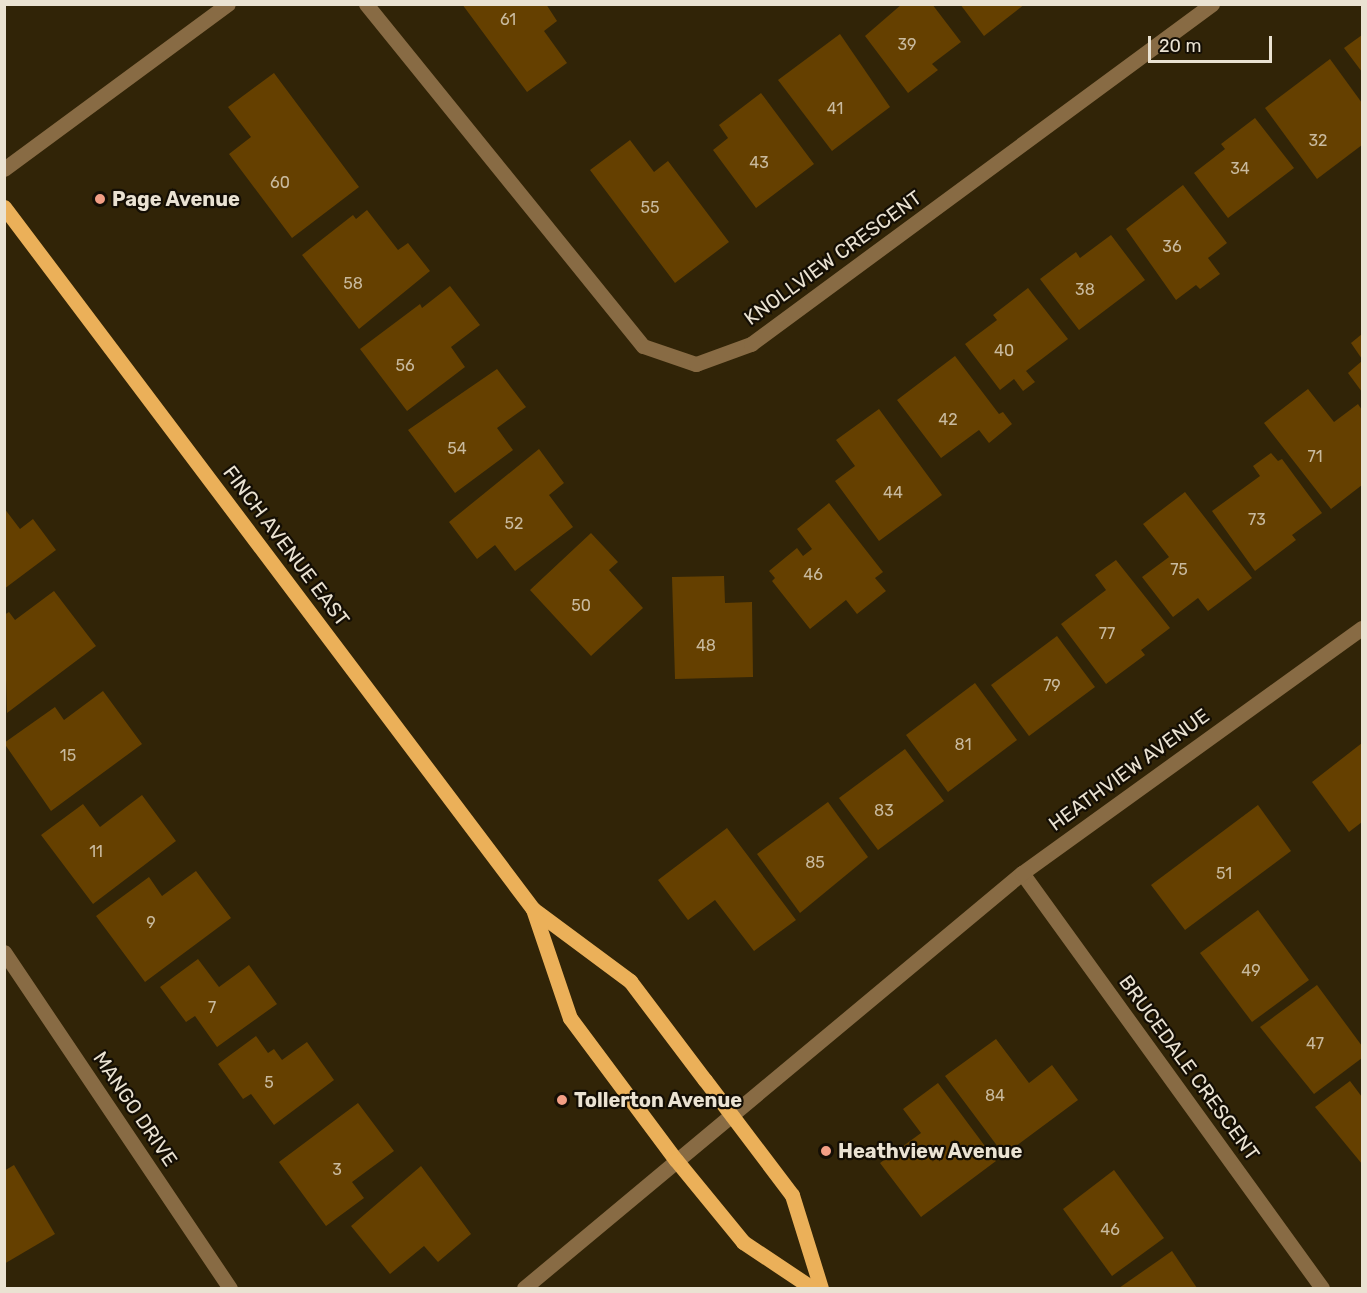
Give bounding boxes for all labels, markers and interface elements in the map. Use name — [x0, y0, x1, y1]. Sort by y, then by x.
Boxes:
house number: 61 — [500, 10, 516, 30]
scale bar — [1151, 24, 1276, 62]
house number: 39 — [897, 35, 917, 55]
text: 20 m — [1159, 35, 1201, 57]
house number: 41 — [827, 99, 843, 119]
house number: 32 — [1308, 131, 1328, 151]
house number: 43 — [749, 153, 769, 173]
house number: 34 — [1230, 159, 1250, 179]
house number: 60 — [270, 173, 290, 193]
street label: KNOLLVIEW CRESCENT — [740, 186, 926, 330]
place label: Page Avenue — [112, 187, 240, 211]
marker: Page Avenue — [93, 192, 107, 206]
house number: 55 — [640, 198, 660, 218]
house number: 36 — [1162, 237, 1182, 257]
house number: 58 — [343, 274, 363, 294]
house number: 38 — [1075, 280, 1095, 300]
house number: 40 — [994, 341, 1014, 361]
house number: 56 — [395, 356, 415, 376]
house number: 42 — [938, 410, 958, 430]
house number: 54 — [447, 439, 467, 459]
house number: 71 — [1307, 447, 1323, 467]
street label: FINCH AVENUE EAST — [218, 461, 354, 631]
house number: 44 — [883, 483, 903, 503]
house number: 73 — [1248, 510, 1266, 530]
house number: 52 — [505, 514, 523, 534]
house number: 75 — [1170, 560, 1188, 580]
house number: 46 — [803, 565, 823, 585]
house number: 50 — [571, 596, 591, 616]
house number: 77 — [1099, 624, 1115, 644]
house number: 48 — [696, 636, 716, 656]
house number: 79 — [1043, 676, 1061, 696]
street label: HEATHVIEW AVENUE — [1044, 703, 1214, 837]
house number: 81 — [954, 735, 972, 755]
house number: 15 — [60, 746, 76, 766]
house number: 83 — [874, 801, 894, 821]
house number: 11 — [89, 842, 103, 862]
house number: 85 — [805, 853, 825, 873]
house number: 51 — [1216, 864, 1232, 884]
house number: 9 — [146, 913, 156, 933]
house number: 49 — [1241, 961, 1261, 981]
street label: BRUCEDALE CRESCENT — [1114, 971, 1264, 1165]
house number: 7 — [208, 998, 216, 1018]
house number: 47 — [1306, 1034, 1324, 1054]
street label: MANGO DRIVE — [88, 1047, 182, 1171]
house number: 5 — [264, 1073, 274, 1093]
house number: 84 — [985, 1086, 1005, 1106]
place label: Tollerton Avenue — [574, 1088, 743, 1112]
marker: Tollerton Avenue — [555, 1093, 569, 1107]
place label: Heathview Avenue — [838, 1139, 1023, 1163]
marker: Heathview Avenue — [819, 1144, 833, 1158]
house number: 3 — [332, 1160, 342, 1180]
house number: 46 — [1100, 1220, 1120, 1240]

